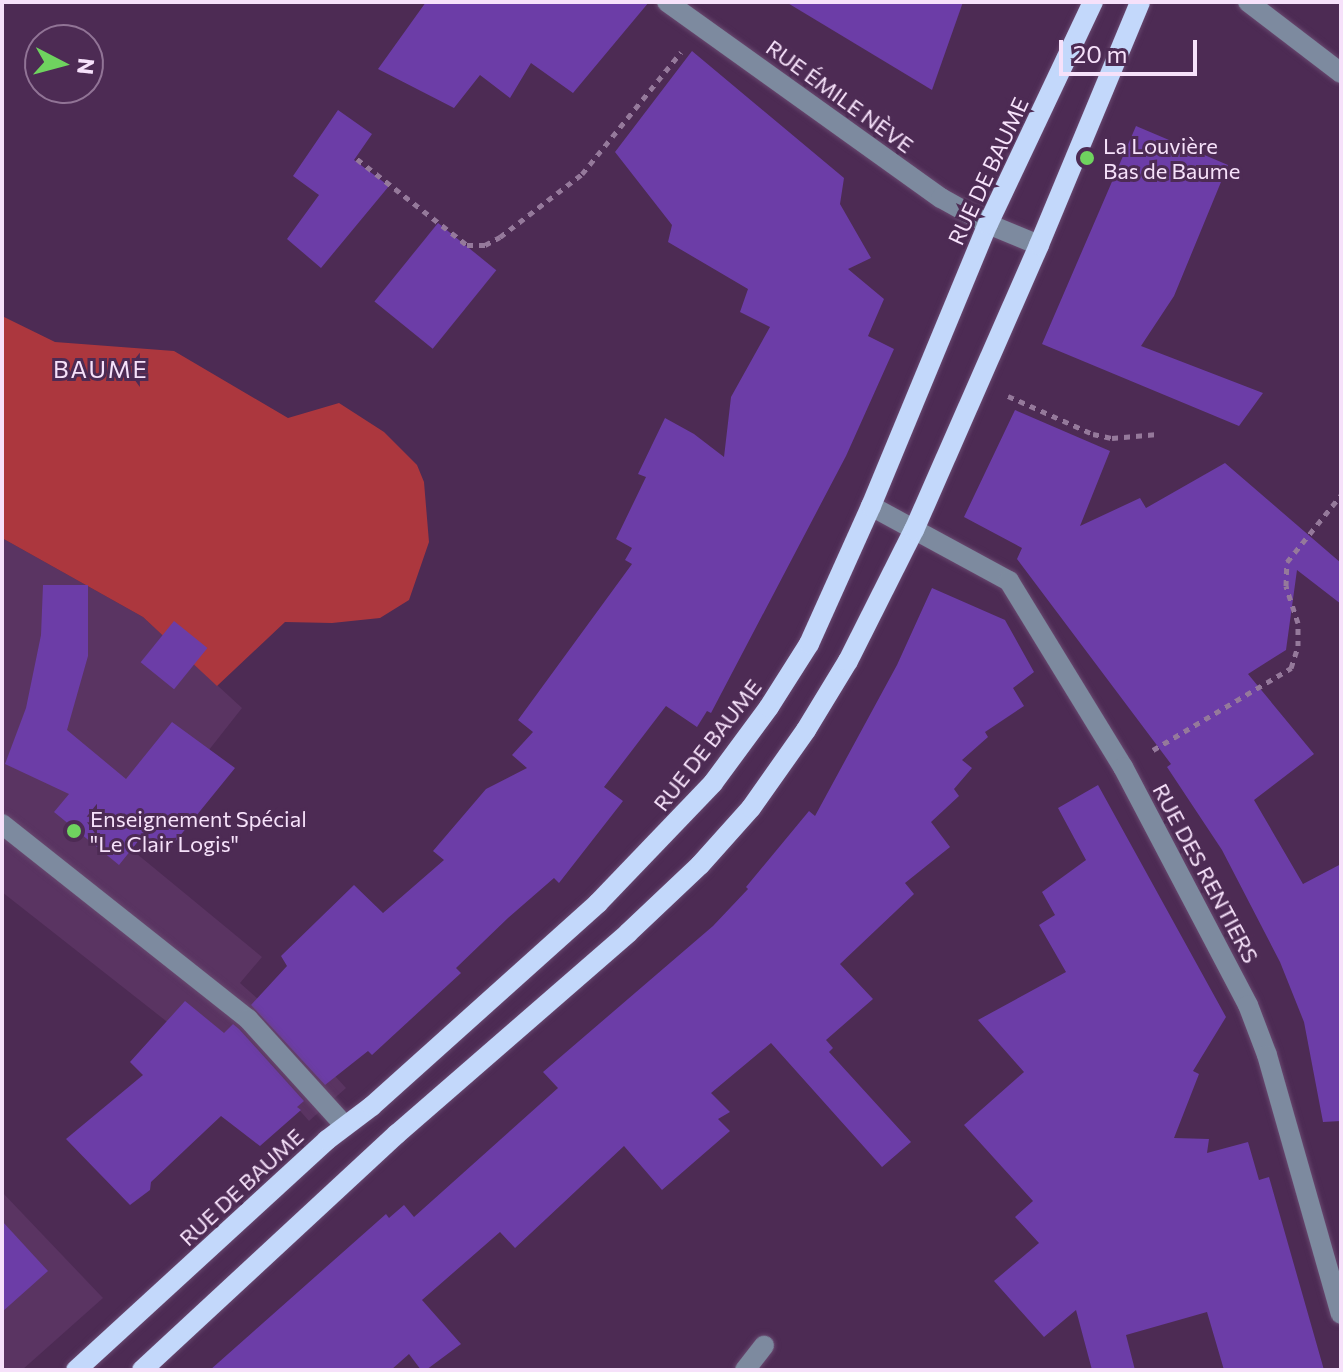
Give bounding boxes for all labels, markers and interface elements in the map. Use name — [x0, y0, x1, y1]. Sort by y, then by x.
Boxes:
north arrow — [24, 24, 104, 104]
scale bar — [1063, 24, 1201, 74]
street label: RUE ÉMILE NÈVE — [761, 34, 919, 158]
text: 20 m — [1073, 39, 1127, 68]
text: N — [72, 57, 101, 76]
street label: RUE DE BAUME — [942, 93, 1034, 249]
place label: La Louvière Bas de Baume — [1103, 132, 1240, 184]
marker: La Louvière Bas de Baume — [1078, 149, 1096, 167]
district label: BAUME — [53, 355, 149, 383]
street label: RUE DE BAUME — [647, 674, 767, 816]
street label: RUE DES RENTIERS — [1148, 779, 1264, 967]
place label: Enseignement Spécial "Le Clair Logis" — [90, 805, 307, 856]
marker: Enseignement Spécial "Le Clair Logis" — [65, 822, 83, 840]
street label: RUE DE BAUME — [174, 1123, 308, 1251]

